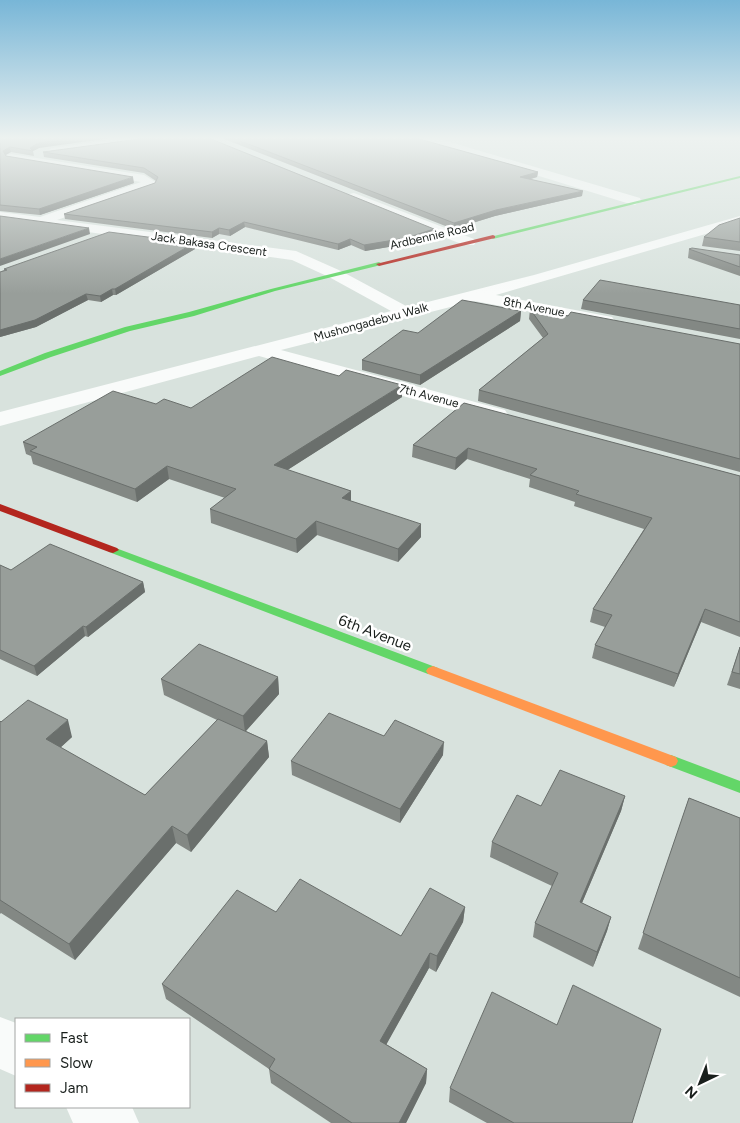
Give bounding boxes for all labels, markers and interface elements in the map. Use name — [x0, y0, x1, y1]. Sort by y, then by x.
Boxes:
street label: Ardbennie Road — [388, 219, 476, 253]
street label: Jack Bakasa Crescent — [150, 229, 268, 259]
street label: 8th Avenue — [502, 294, 566, 320]
street label: Mushongadebvu Walk — [312, 300, 430, 344]
street label: 7th Avenue — [398, 381, 461, 411]
street label: 6th Avenue — [336, 611, 414, 655]
legend — [15, 1018, 190, 1108]
text: Fast — [60, 1029, 89, 1047]
text: Slow — [60, 1054, 93, 1072]
north arrow — [675, 1058, 725, 1108]
text: Jam — [60, 1079, 88, 1097]
text: N — [682, 1082, 701, 1102]

